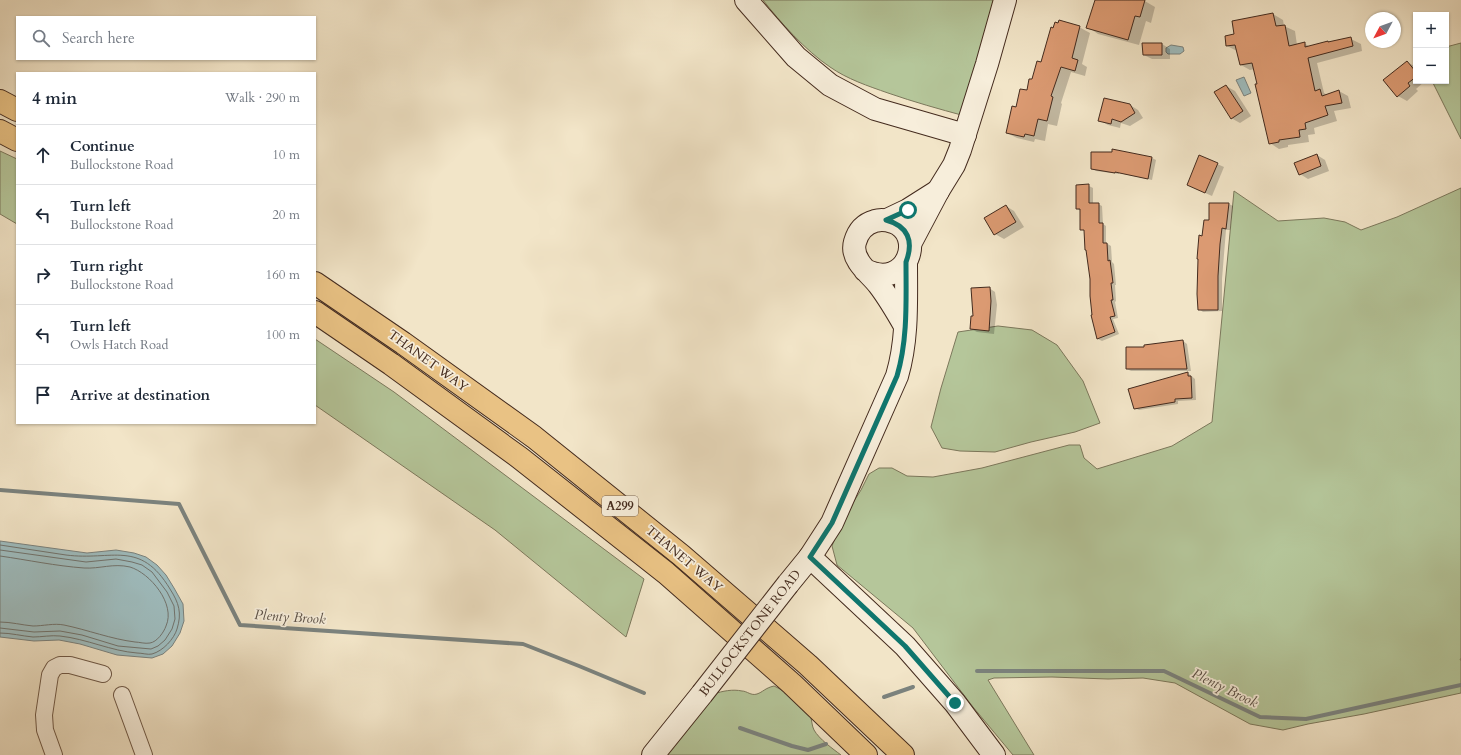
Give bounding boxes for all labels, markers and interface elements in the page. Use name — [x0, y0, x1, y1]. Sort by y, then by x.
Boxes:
north arrow — [1365, 12, 1401, 48]
map controls — [1413, 12, 1449, 84]
button: + — [1413, 12, 1449, 48]
search box — [16, 16, 316, 60]
icon: search — [30, 27, 52, 49]
text: Search here — [62, 28, 135, 48]
button: − — [1413, 48, 1449, 84]
text: 4 min — [32, 87, 77, 110]
text: Walk · 290 m — [225, 89, 300, 107]
text: Continue — [70, 136, 135, 156]
icon: ahead — [32, 144, 54, 166]
text: 10 m — [272, 146, 300, 164]
text: Bullockstone Road — [70, 156, 173, 174]
text: Turn left — [70, 196, 131, 216]
route start — [899, 201, 917, 219]
icon: left — [32, 204, 54, 226]
text: 20 m — [272, 206, 300, 224]
text: Bullockstone Road — [70, 216, 173, 234]
text: Turn right — [70, 256, 143, 276]
icon: right — [32, 264, 54, 286]
text: 160 m — [266, 266, 300, 284]
text: Bullockstone Road — [70, 276, 173, 294]
text: Turn left — [70, 316, 131, 336]
icon: left — [32, 324, 54, 346]
text: 100 m — [266, 326, 300, 344]
street label: THANET WAY — [384, 326, 472, 396]
text: Owls Hatch Road — [70, 336, 169, 354]
icon: arrive — [32, 384, 54, 406]
text: Arrive at destination — [70, 385, 210, 405]
road number: A299 — [602, 496, 638, 516]
street label: THANET WAY — [642, 522, 726, 597]
street label: BULLOCKSTONE ROAD — [695, 566, 805, 700]
water label: Plenty Brook — [254, 605, 326, 629]
water label: Plenty Brook — [1189, 664, 1261, 712]
route end — [946, 694, 964, 712]

